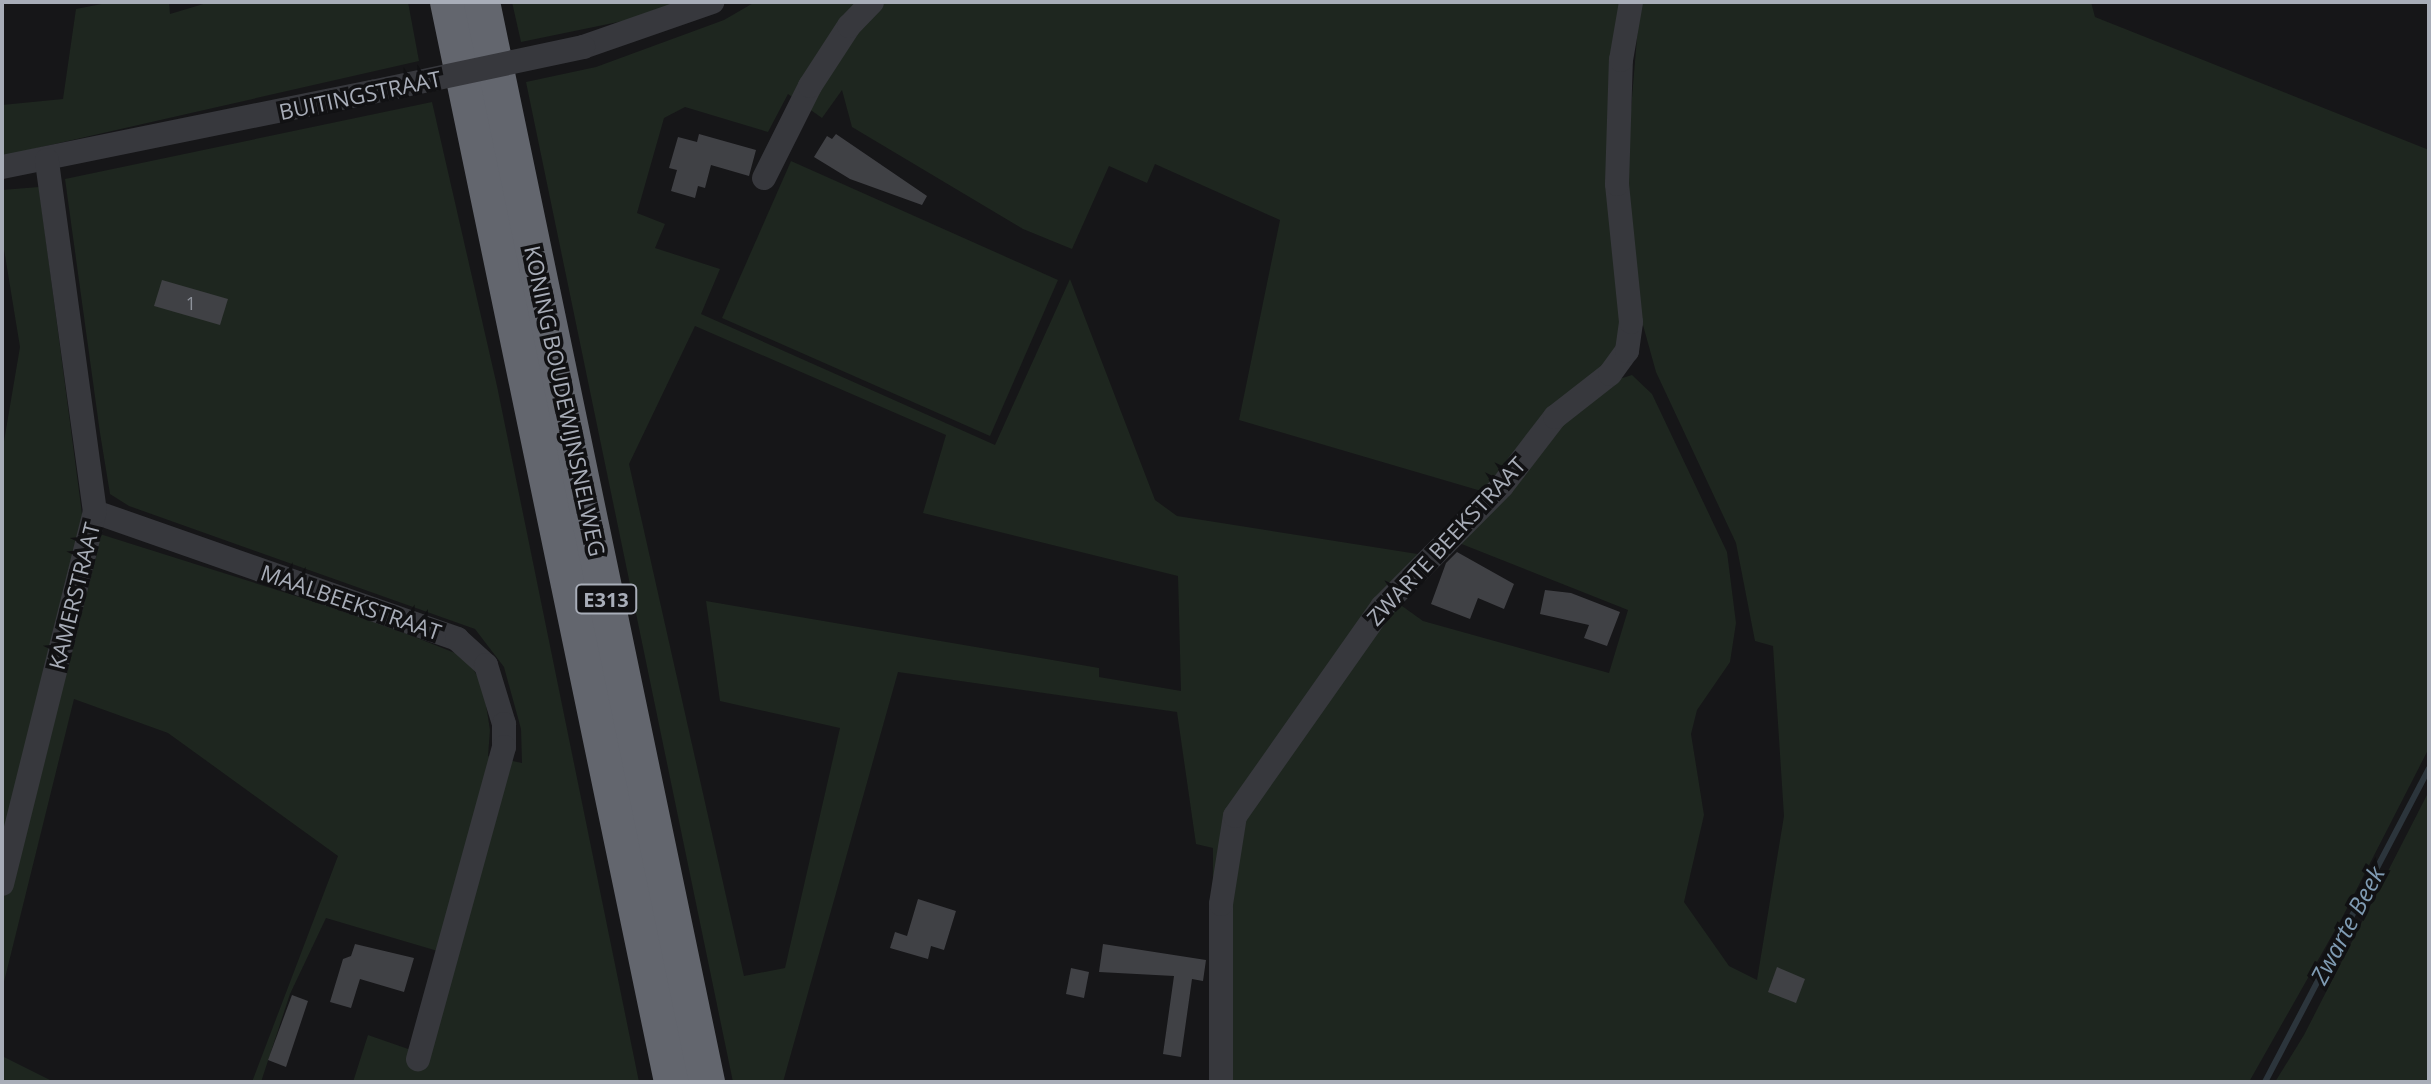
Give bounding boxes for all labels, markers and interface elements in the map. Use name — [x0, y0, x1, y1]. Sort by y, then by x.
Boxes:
street label: BUITINGSTRAAT — [277, 65, 443, 125]
street label: KONING BOUDEWIJNSNELWEG — [519, 243, 611, 559]
house number: 1 — [186, 292, 196, 314]
street label: ZWARTE BEEKSTRAAT — [1361, 451, 1531, 631]
street label: KAMERSTRAAT — [43, 520, 105, 672]
street label: MAALBEEKSTRAAT — [257, 559, 445, 645]
road number: E313 — [574, 583, 638, 615]
water label: Zwarte Beek — [2304, 861, 2390, 989]

